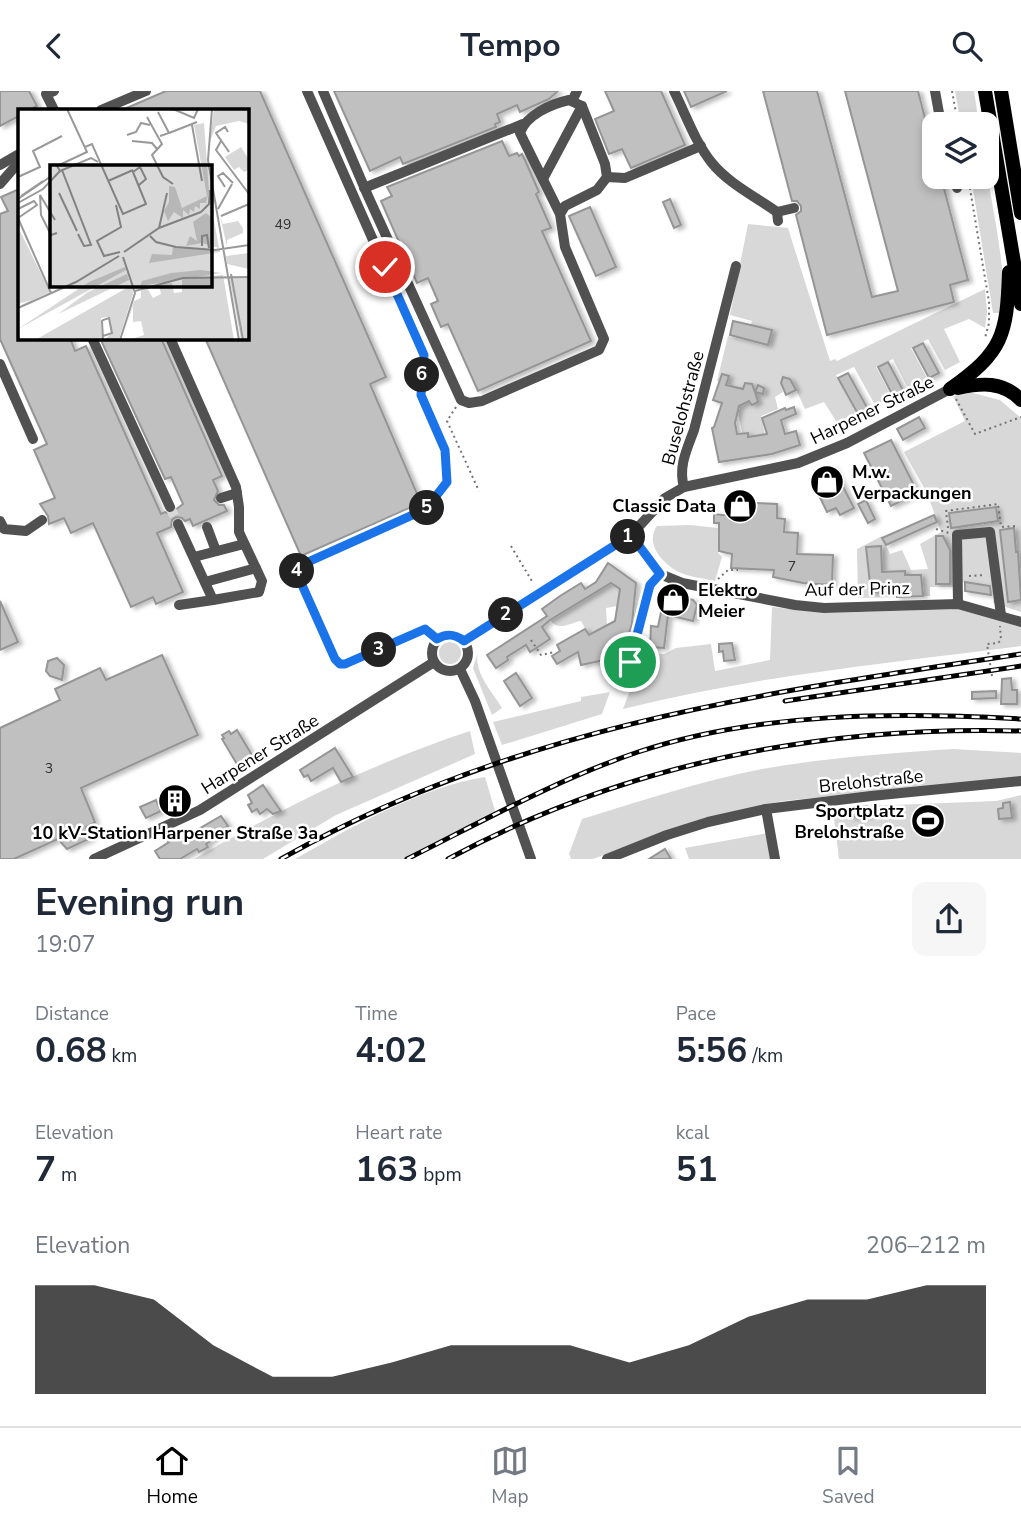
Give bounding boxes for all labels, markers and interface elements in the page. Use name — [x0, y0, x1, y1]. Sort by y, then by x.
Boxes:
text: Tempo — [460, 24, 561, 67]
icon: back — [35, 27, 73, 65]
icon: search — [948, 27, 986, 65]
inset map — [18, 109, 248, 339]
map controls — [922, 112, 999, 189]
button: layers — [922, 112, 999, 189]
house number: 49 — [275, 215, 291, 234]
pin — [355, 237, 415, 297]
icon: check — [366, 248, 404, 286]
street label: Buselohstraße — [656, 348, 710, 468]
pin: 6 — [404, 357, 440, 393]
text: 6 — [416, 361, 427, 387]
street label: Harpener Straße — [806, 370, 938, 450]
place label: M.w. Verpackungen — [851, 460, 971, 505]
shop icon: M.w. Verpackungen — [808, 463, 846, 501]
shop icon: Classic Data — [721, 487, 759, 525]
pin: 5 — [410, 491, 444, 525]
text: 5 — [421, 494, 432, 520]
place label: Classic Data — [612, 494, 716, 518]
pin: 1 — [610, 519, 646, 555]
text: 1 — [622, 523, 633, 549]
pin: 4 — [280, 553, 314, 589]
text: 4 — [291, 557, 302, 583]
house number: 7 — [788, 557, 796, 576]
street label: Auf der Prinz — [804, 576, 910, 602]
place label: Elektro Meier — [698, 578, 758, 623]
shop icon: Elektro Meier — [654, 581, 692, 619]
pin: 2 — [489, 597, 524, 633]
text: 2 — [500, 601, 511, 627]
pin — [600, 632, 660, 692]
pin: 3 — [362, 633, 396, 667]
text: 3 — [373, 636, 384, 662]
icon: arrive — [611, 643, 649, 681]
street label: Harpener Straße — [197, 708, 323, 800]
house number: 3 — [45, 759, 53, 778]
street label: Brelohstraße — [818, 764, 924, 798]
building icon: 10 kV-Station Harpener Straße 3a — [156, 782, 194, 820]
place label: Sportplatz Brelohstraße — [794, 799, 904, 844]
sports icon: Sportplatz Brelohstraße — [909, 802, 947, 840]
place label: 10 kV-Station Harpener Straße 3a — [32, 821, 318, 845]
text: Evening run — [35, 877, 244, 928]
button: share — [912, 882, 986, 956]
text: 19:07 — [35, 929, 95, 960]
text: Distance — [35, 1001, 109, 1027]
text: Time — [355, 1001, 398, 1027]
text: Pace — [676, 1001, 716, 1027]
text: 0.68 — [35, 1027, 107, 1074]
text: 4:02 — [355, 1027, 427, 1074]
text: 5:56 — [676, 1027, 747, 1074]
text: km — [107, 1043, 137, 1069]
text: /km — [747, 1043, 783, 1069]
text: Elevation — [35, 1120, 114, 1146]
text: Heart rate — [355, 1120, 442, 1146]
text: kcal — [676, 1120, 709, 1146]
text: 7 — [35, 1146, 56, 1193]
text: 163 — [355, 1146, 418, 1193]
text: 51 — [676, 1146, 718, 1193]
text: m — [56, 1162, 77, 1188]
text: bpm — [418, 1162, 462, 1188]
text: Elevation — [35, 1230, 130, 1261]
text: 206–212 m — [866, 1230, 986, 1261]
tab: Home — [147, 1442, 198, 1510]
tab: Map — [491, 1442, 529, 1510]
tab: Saved — [822, 1442, 874, 1510]

